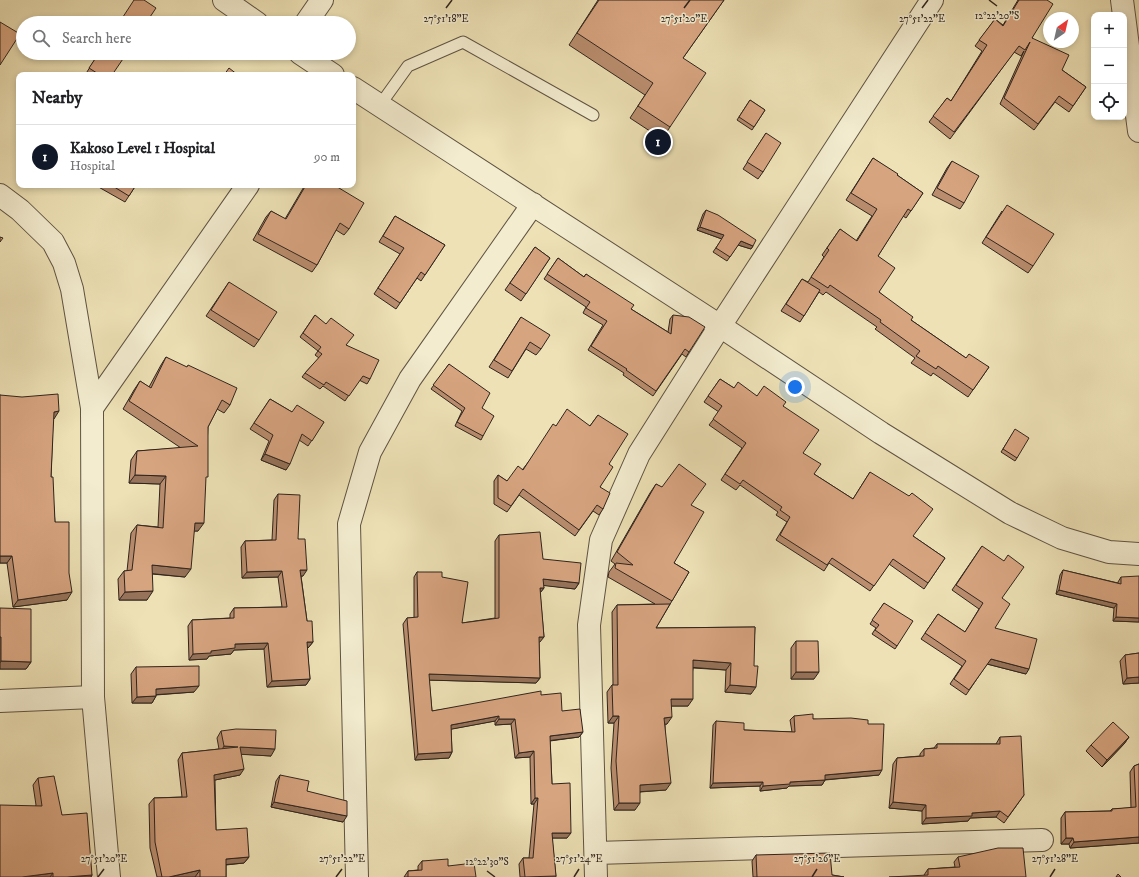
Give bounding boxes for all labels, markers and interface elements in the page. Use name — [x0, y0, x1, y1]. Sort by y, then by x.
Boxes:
text: 12°22'20"S — [975, 10, 1019, 22]
north arrow — [1043, 12, 1079, 48]
map controls — [1091, 12, 1127, 120]
button: + — [1091, 12, 1127, 48]
text: 27°51'18"E — [423, 13, 469, 25]
text: 27°51'20"E — [661, 13, 707, 25]
text: 27°51'22"E — [899, 13, 945, 25]
search box — [16, 16, 356, 60]
icon: search — [30, 27, 52, 49]
text: Search here — [62, 29, 131, 48]
button: − — [1091, 48, 1127, 84]
button: locate — [1091, 84, 1127, 120]
text: Nearby — [32, 87, 82, 109]
pin: 1 — [645, 127, 671, 157]
text: Kakoso Level 1 Hospital — [70, 139, 215, 158]
text: 1 — [43, 149, 47, 165]
text: 90 m — [314, 149, 340, 165]
text: Hospital — [70, 158, 115, 174]
your location — [785, 377, 805, 397]
text: 27°51'20"E — [81, 853, 127, 865]
text: 27°51'22"E — [319, 853, 365, 865]
text: 27°51'24"E — [555, 853, 603, 865]
text: 27°51'26"E — [794, 853, 840, 865]
text: 27°51'28"E — [1032, 853, 1078, 865]
text: 12°22'30"S — [465, 856, 509, 868]

